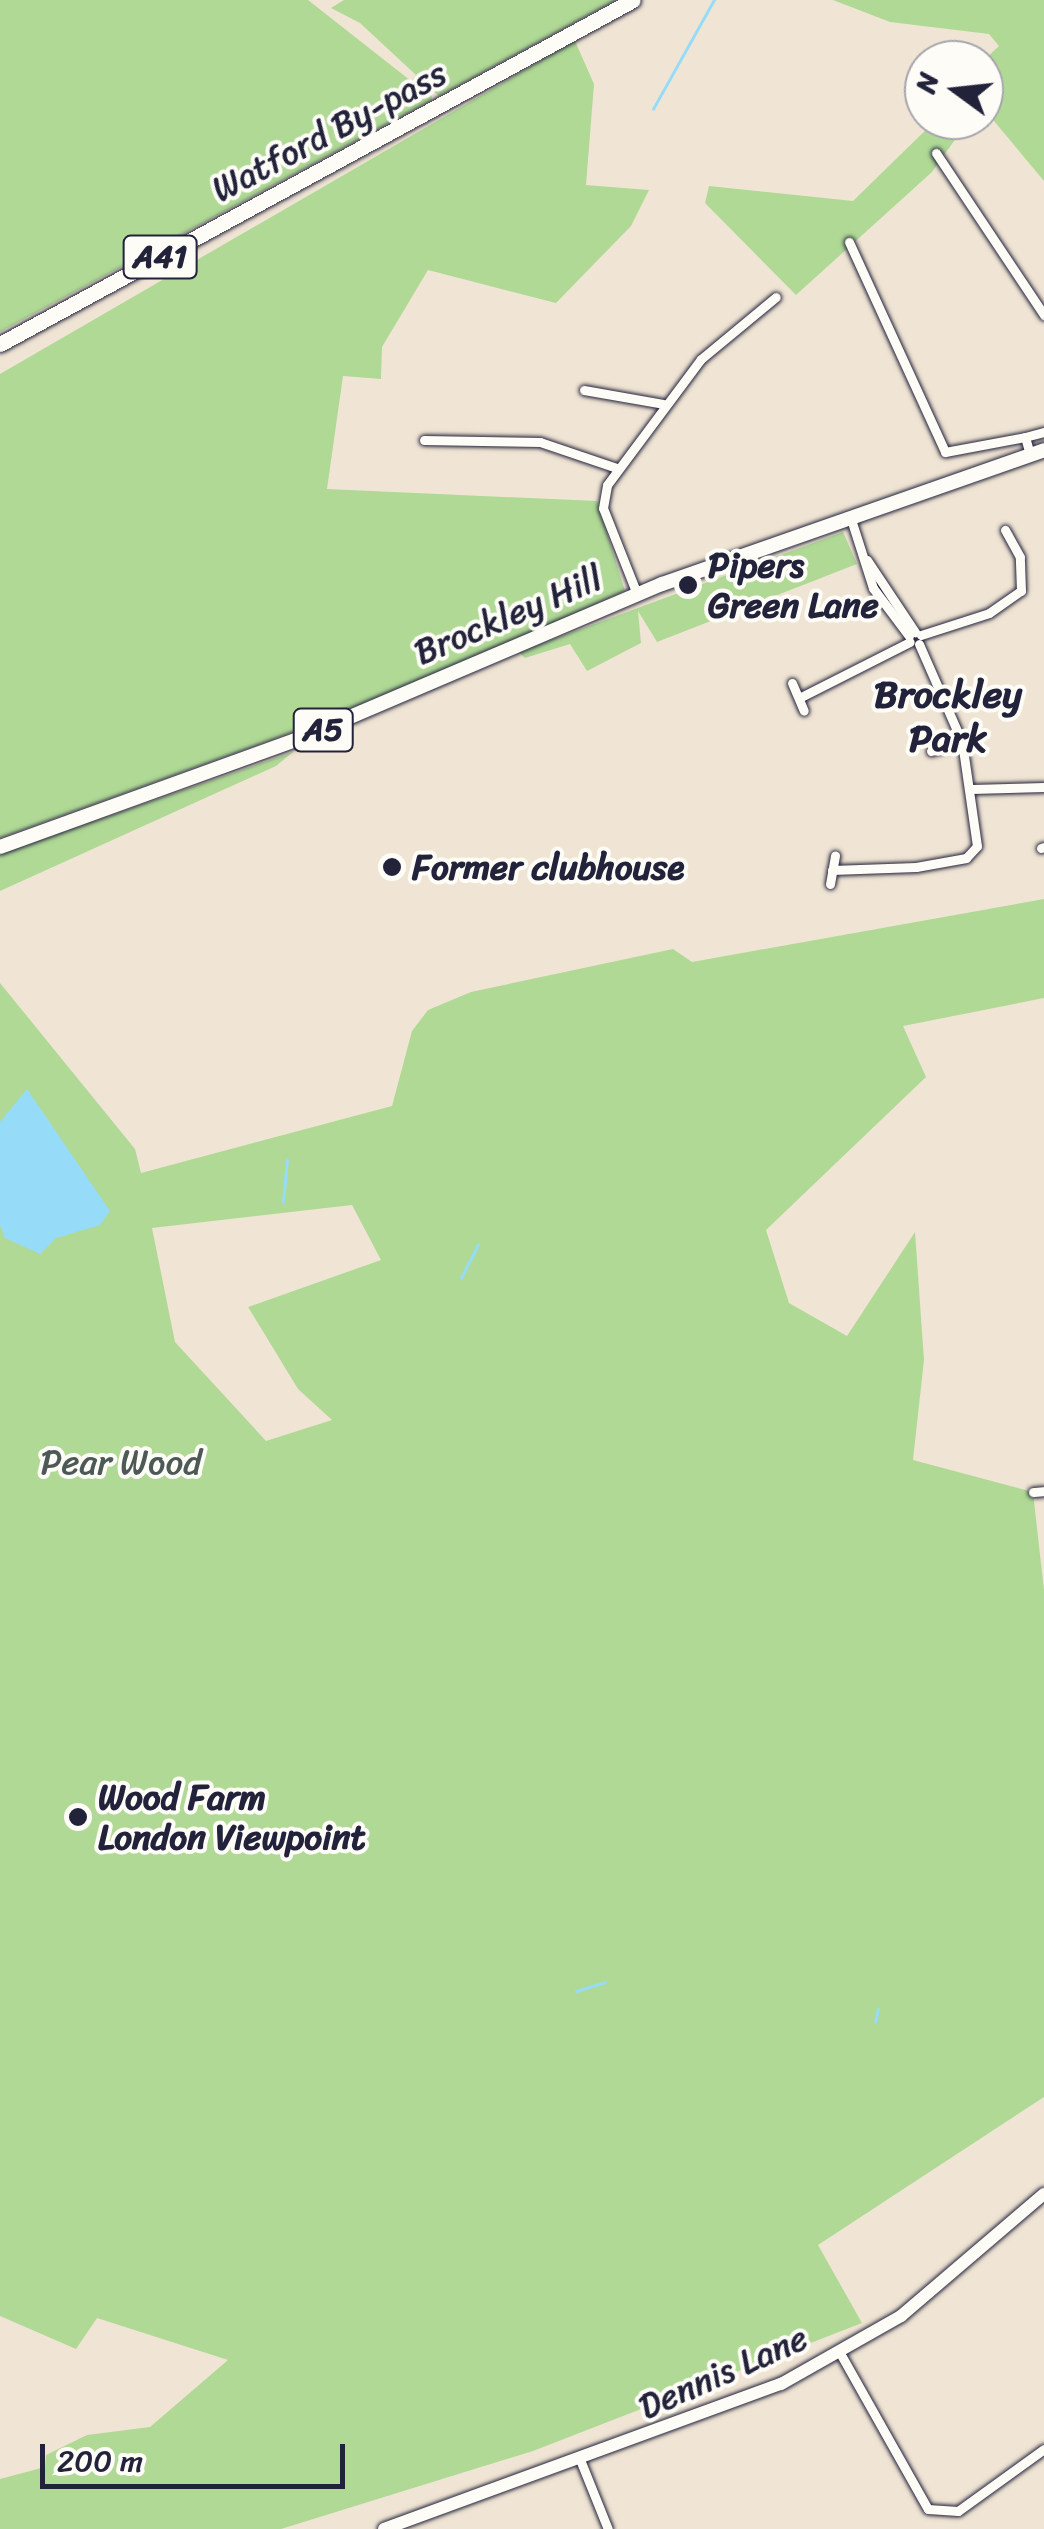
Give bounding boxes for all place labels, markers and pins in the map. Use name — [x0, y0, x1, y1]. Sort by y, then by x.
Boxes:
place label: Pipers Green Lane — [708, 544, 879, 626]
marker: Pipers Green Lane — [677, 574, 699, 596]
place label: Former clubhouse — [412, 846, 685, 888]
marker: Former clubhouse — [381, 856, 403, 878]
place label: Wood Farm London Viewpoint — [98, 1776, 368, 1858]
marker: Wood Farm London Viewpoint — [67, 1806, 89, 1828]

